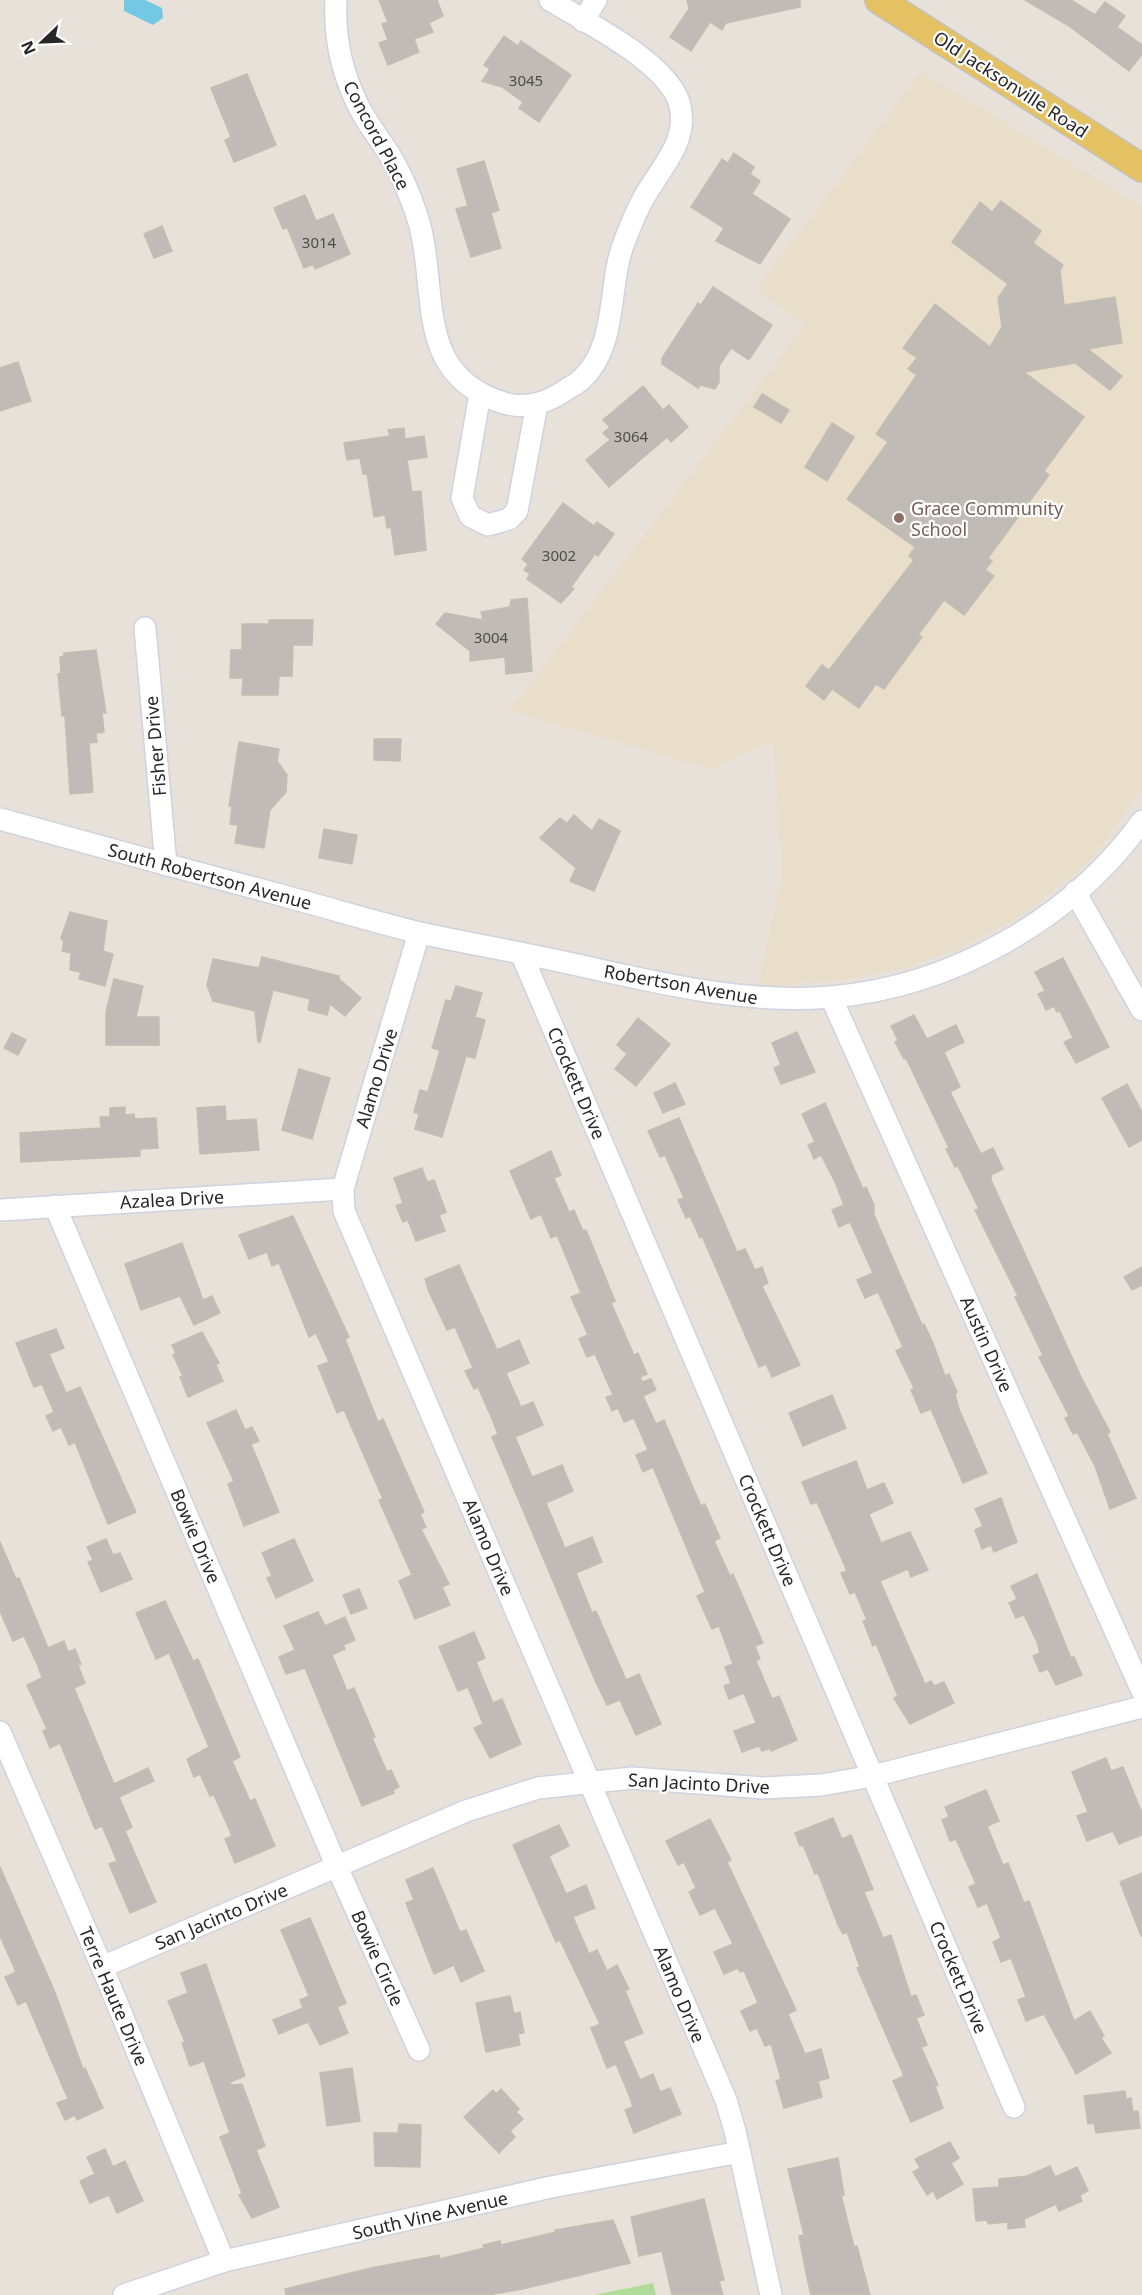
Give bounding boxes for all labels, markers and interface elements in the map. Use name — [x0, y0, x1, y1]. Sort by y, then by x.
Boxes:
north arrow — [12, 12, 72, 72]
street label: Old Jacksonville Road — [929, 25, 1093, 143]
text: N — [16, 38, 41, 58]
house number: 3045 — [509, 70, 543, 90]
street label: Concord Place — [338, 76, 416, 194]
house number: 3014 — [302, 232, 337, 252]
house number: 3064 — [614, 426, 649, 446]
place label: Grace Community School — [911, 496, 1064, 541]
marker: Grace Community School — [892, 511, 906, 525]
house number: 3002 — [542, 545, 576, 565]
house number: 3004 — [474, 627, 509, 647]
street label: Fisher Drive — [139, 695, 171, 797]
street label: South Robertson Avenue — [105, 837, 315, 915]
street label: Robertson Avenue — [602, 959, 760, 1009]
street label: Crockett Drive — [543, 1023, 611, 1143]
street label: Alamo Drive — [349, 1025, 403, 1131]
street label: Azalea Drive — [119, 1184, 225, 1214]
street label: Austin Drive — [955, 1292, 1019, 1396]
street label: Crockett Drive — [734, 1470, 802, 1590]
street label: Bowie Drive — [165, 1485, 227, 1587]
street label: Alamo Drive — [458, 1495, 520, 1599]
street label: San Jacinto Drive — [628, 1767, 770, 1799]
street label: San Jacinto Drive — [151, 1877, 291, 1955]
street label: Bowie Circle — [346, 1906, 410, 2010]
street label: Crockett Drive — [925, 1917, 993, 2037]
street label: Terre Haute Drive — [74, 1923, 154, 2069]
street label: Alamo Drive — [649, 1942, 711, 2046]
street label: South Vine Avenue — [350, 2185, 510, 2245]

